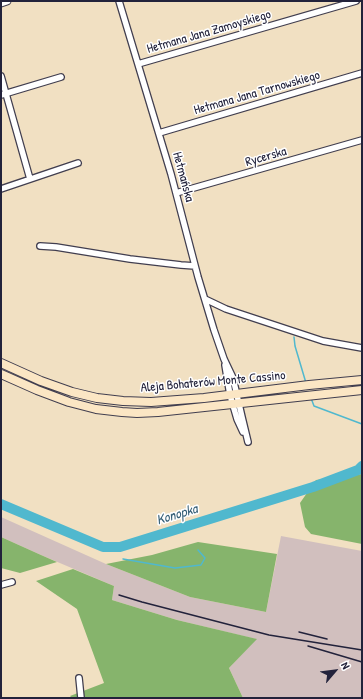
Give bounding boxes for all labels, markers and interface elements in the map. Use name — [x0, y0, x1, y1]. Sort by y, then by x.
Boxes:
street label: Hetmana Jana Zamoyskiego — [145, 7, 273, 57]
street label: Hetmana Jana Tarnowskiego — [192, 68, 322, 118]
street label: Rycerska — [244, 144, 288, 170]
street label: Hetmańska — [169, 150, 197, 204]
street label: Aleja Bohaterów Monte Cassino — [140, 368, 286, 396]
water label: Konopka — [154, 501, 200, 529]
north arrow — [315, 651, 355, 691]
text: N — [338, 659, 353, 671]

